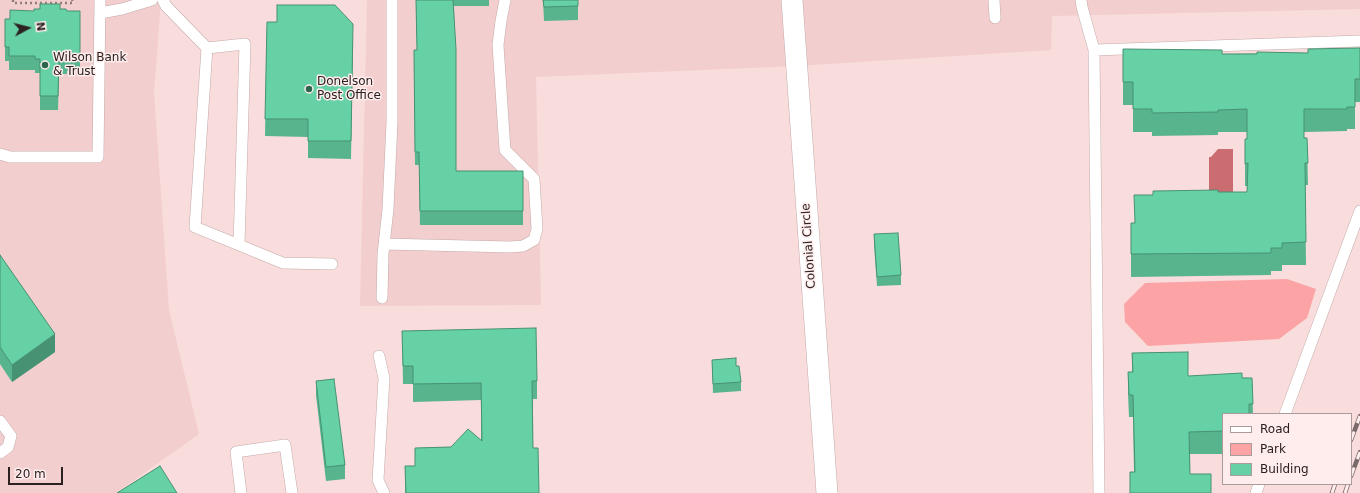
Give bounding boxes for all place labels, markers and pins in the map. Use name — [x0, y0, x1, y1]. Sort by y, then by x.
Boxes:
place label: Wilson Bank & Trust — [53, 51, 126, 79]
marker: Wilson Bank & Trust — [40, 60, 50, 70]
place label: Donelson Post Office — [317, 75, 381, 103]
marker: Donelson Post Office — [304, 84, 314, 94]

